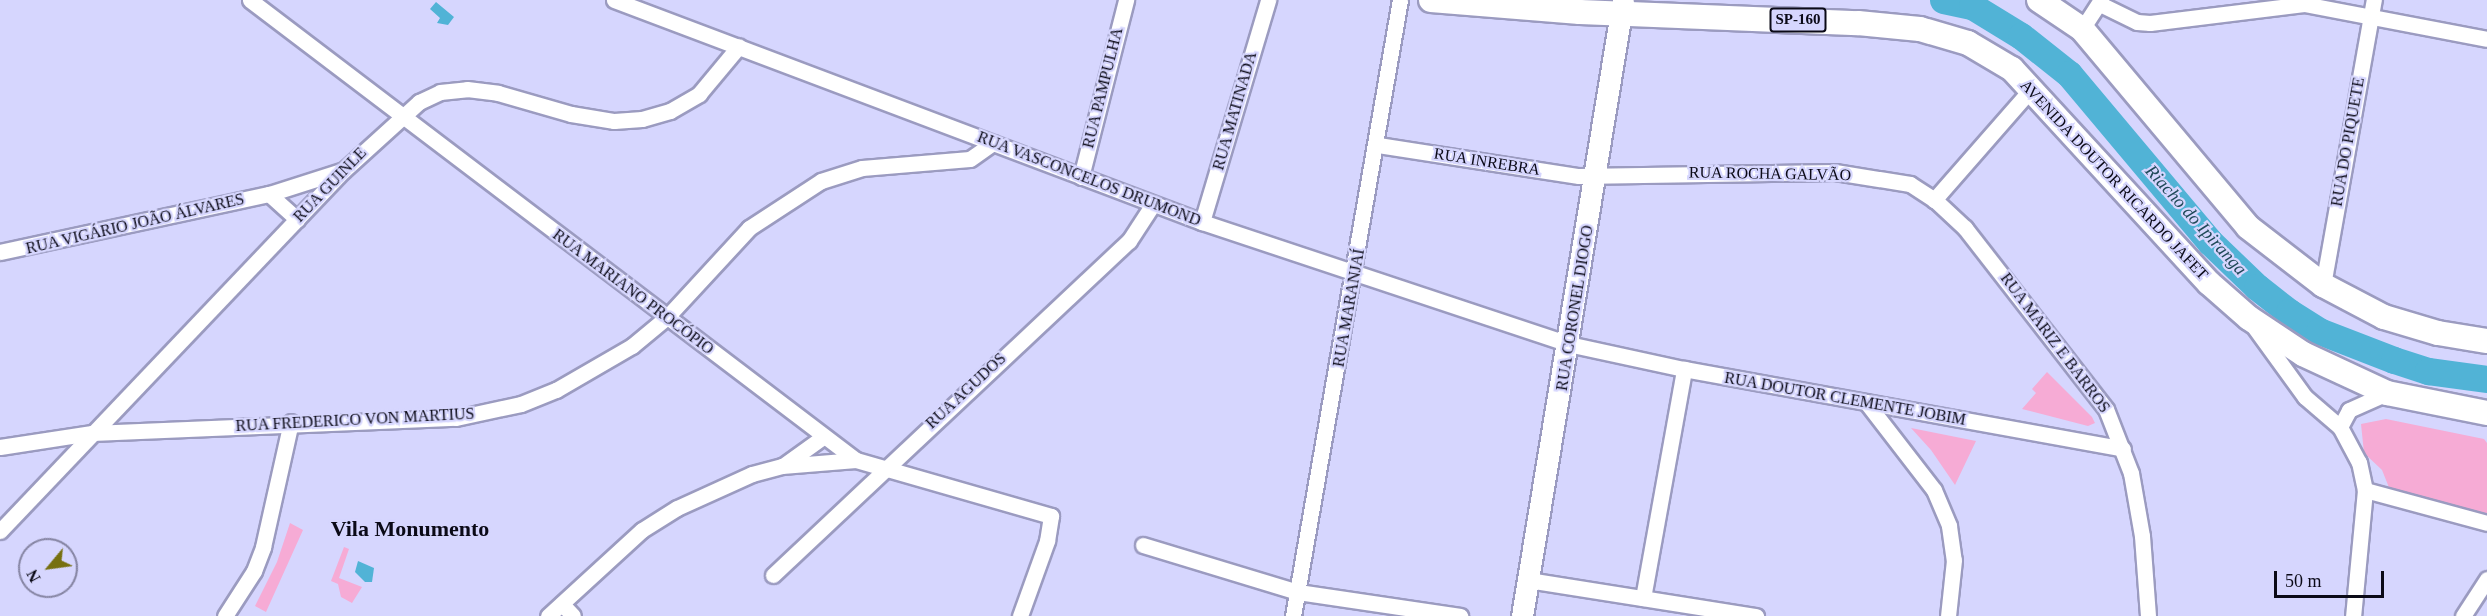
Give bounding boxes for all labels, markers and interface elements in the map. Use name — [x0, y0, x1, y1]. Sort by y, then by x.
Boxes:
road number: SP-160 — [1770, 8, 1826, 32]
street label: RUA PAMPULHA — [1079, 25, 1127, 151]
street label: RUA MATINADA — [1209, 49, 1261, 173]
street label: AVENIDA DOUTOR RICARDO JAFET — [2016, 76, 2212, 284]
street label: RUA DO PIQUETE — [2327, 76, 2369, 208]
street label: RUA VASCONCELOS DRUMOND — [974, 127, 1204, 231]
street label: RUA GUINLE — [289, 143, 371, 227]
street label: RUA INREBRA — [1432, 144, 1542, 180]
water label: Riacho do Ipiranga — [2141, 160, 2251, 280]
street label: RUA ROCHA GALVÃO — [1688, 163, 1852, 185]
street label: RUA VIGÁRIO JOÃO ÁLVARES — [23, 189, 247, 259]
street label: RUA CORONEL DIOGO — [1552, 223, 1598, 393]
street label: RUA MARIANO PROCÓPIO — [548, 225, 718, 359]
street label: RUA MARANJAÍ — [1329, 247, 1369, 369]
street label: RUA MARIZ E BARROS — [1996, 269, 2114, 417]
street label: RUA AGUDOS — [921, 348, 1011, 434]
street label: RUA DOUTOR CLEMENTE JOBIM — [1722, 368, 1968, 430]
street label: RUA FREDERICO VON MARTIUS — [234, 404, 476, 436]
district label: Vila Monumento — [331, 516, 489, 542]
north arrow — [18, 538, 78, 598]
scale bar — [2277, 559, 2386, 597]
text: N — [23, 567, 44, 585]
text: 50 m — [2285, 571, 2322, 591]

